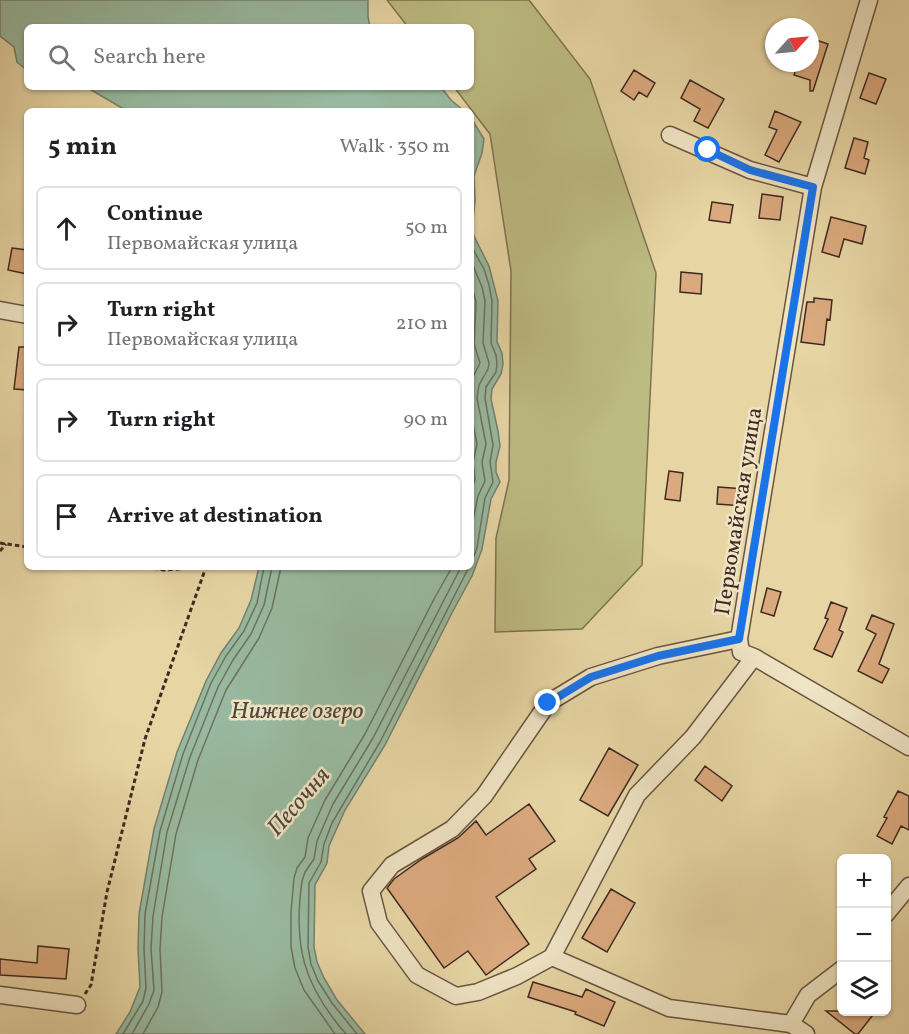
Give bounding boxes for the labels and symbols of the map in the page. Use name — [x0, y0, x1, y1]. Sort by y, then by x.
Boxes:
north arrow — [765, 18, 819, 72]
route start — [694, 136, 720, 162]
street label: Первомайская улица — [708, 405, 771, 618]
route end — [534, 689, 560, 715]
water label: Нижнее озеро — [231, 695, 364, 729]
water label: Песочня — [260, 760, 339, 844]

